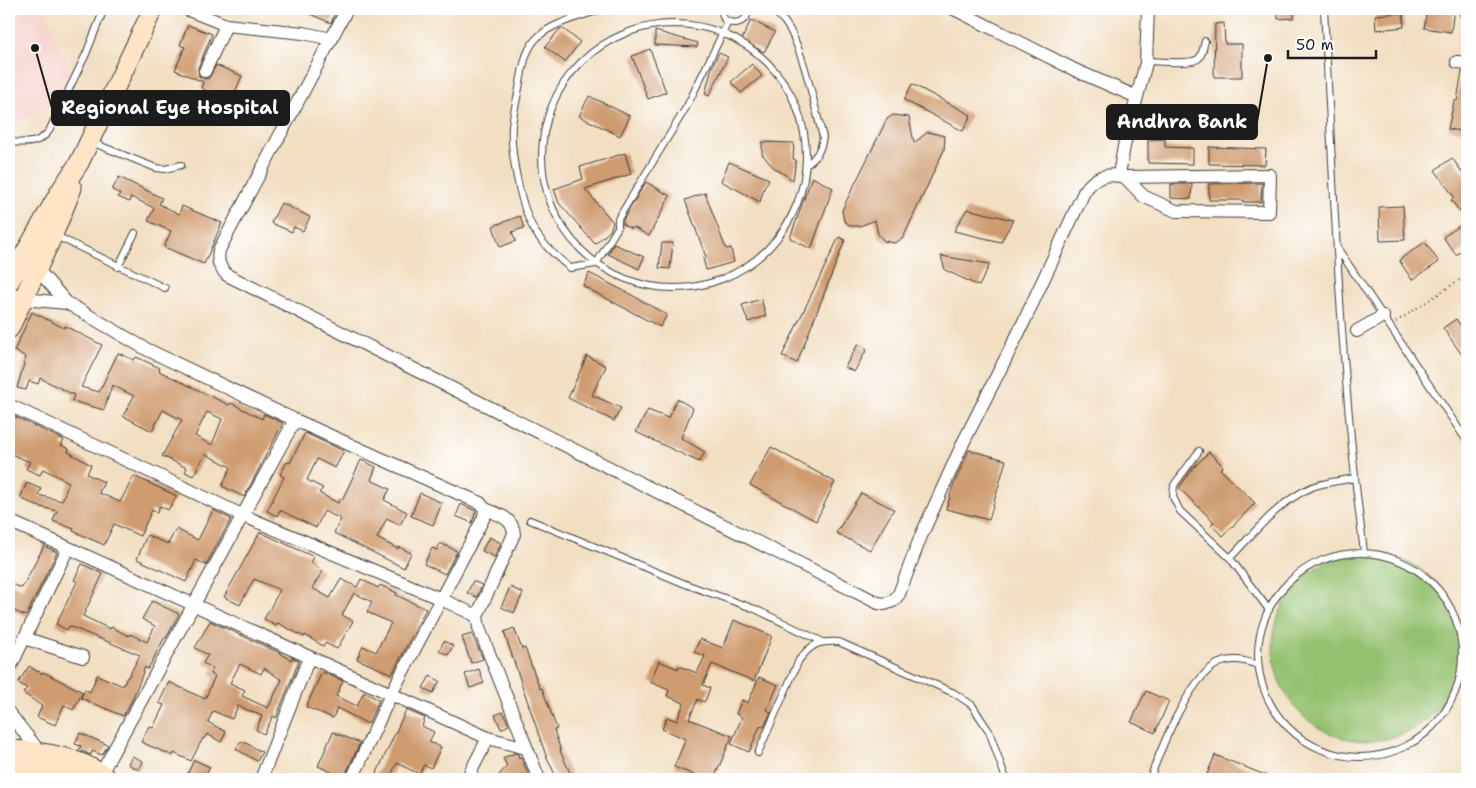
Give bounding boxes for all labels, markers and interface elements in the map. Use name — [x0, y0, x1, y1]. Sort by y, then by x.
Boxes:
scale bar — [1288, 28, 1376, 60]
text: 50 m — [1296, 35, 1334, 55]
callout: Regional Eye Hospital — [52, 91, 289, 125]
text: Regional Eye Hospital — [61, 95, 279, 120]
callout: Andhra Bank — [1107, 105, 1257, 139]
text: Andhra Bank — [1117, 109, 1247, 134]

